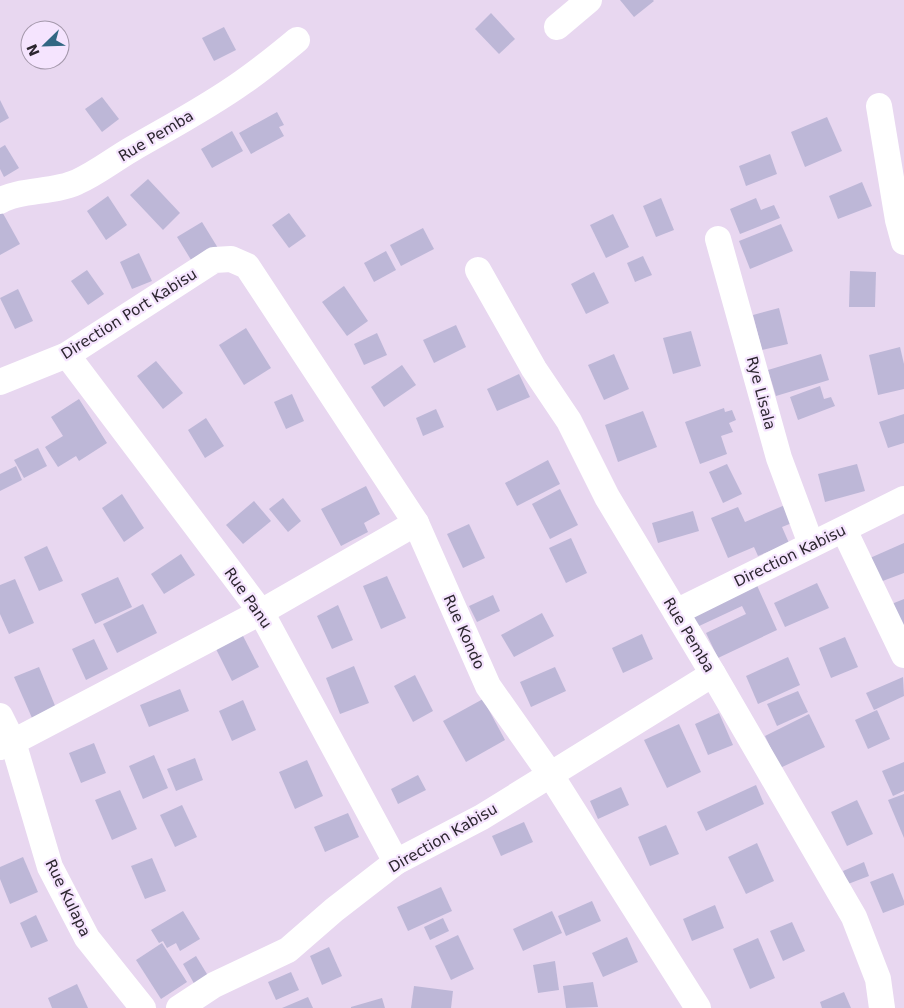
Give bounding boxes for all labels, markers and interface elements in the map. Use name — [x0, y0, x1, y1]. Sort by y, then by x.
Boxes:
north arrow — [20, 20, 70, 70]
text: N — [23, 42, 43, 59]
street label: Rue Pemba — [115, 107, 197, 165]
street label: Direction Port Kabisu — [58, 265, 200, 363]
street label: Rye Lisala — [743, 354, 779, 432]
street label: Direction Kabisu — [731, 521, 849, 591]
street label: Rue Panu — [221, 564, 275, 632]
street label: Rue Kondo — [440, 592, 488, 672]
street label: Rue Pemba — [660, 594, 718, 676]
street label: Direction Kabisu — [386, 800, 500, 876]
street label: Rue Kulapa — [42, 856, 94, 940]

